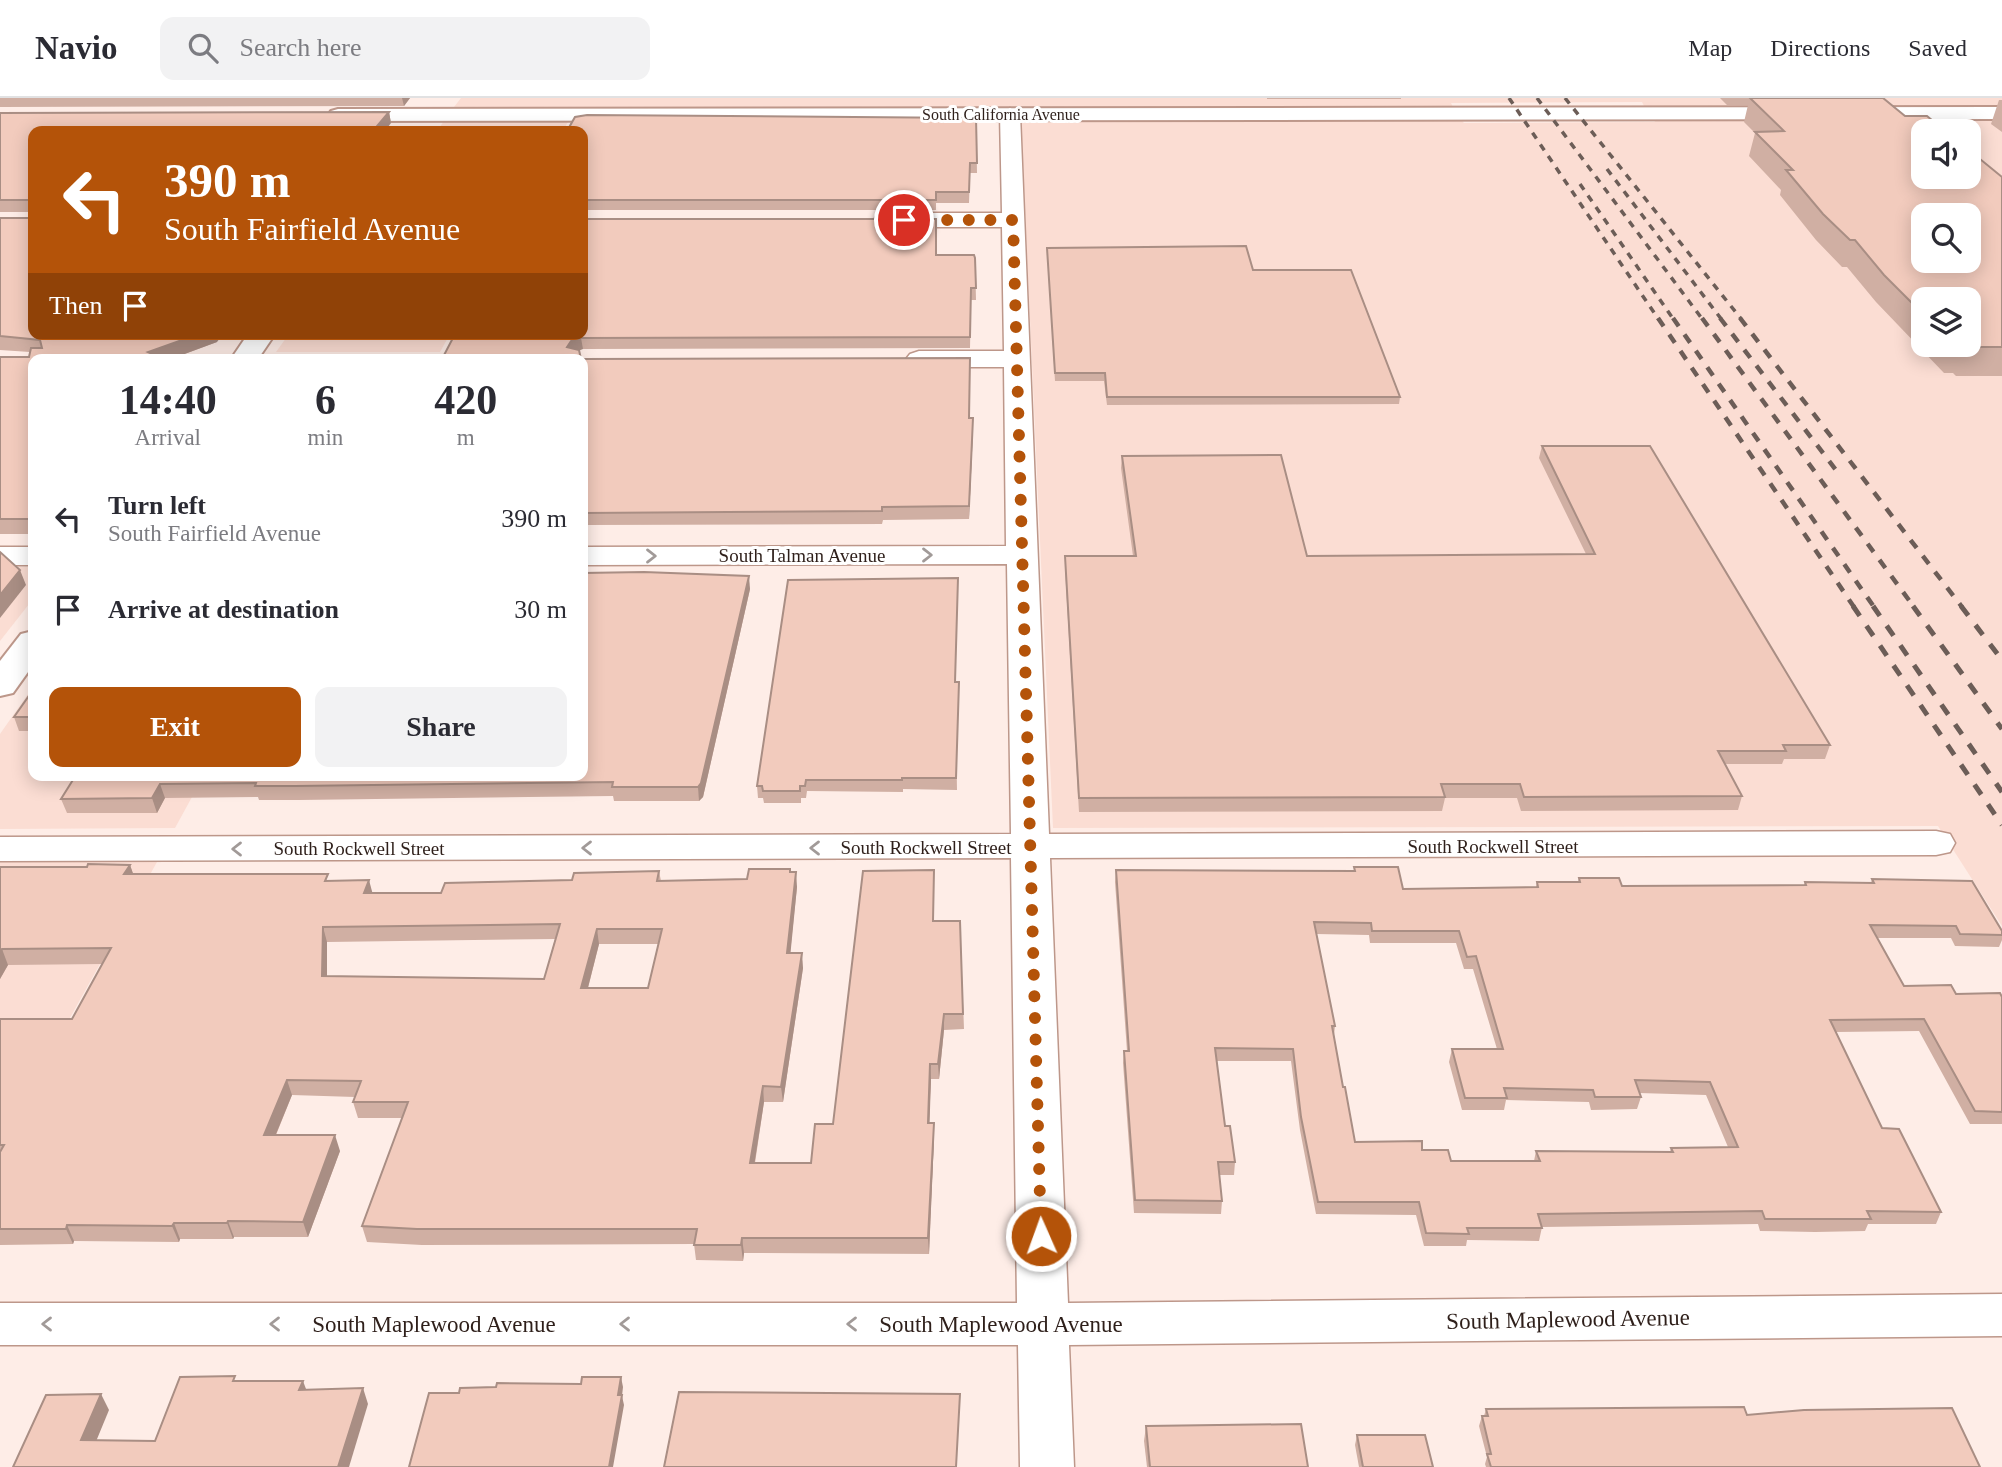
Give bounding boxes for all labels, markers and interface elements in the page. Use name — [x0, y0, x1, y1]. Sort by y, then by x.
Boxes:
search box — [160, 17, 650, 80]
icon: search — [184, 29, 222, 67]
text: Navio — [35, 30, 118, 66]
text: Search here — [240, 33, 361, 62]
text: Map — [1688, 35, 1732, 61]
text: Directions — [1770, 35, 1870, 61]
text: Saved — [1908, 35, 1967, 61]
street label: South California Avenue — [922, 106, 1080, 123]
map controls — [1911, 119, 1981, 357]
button: sound — [1911, 119, 1981, 189]
text: 390 m — [164, 153, 291, 208]
icon: left — [49, 154, 140, 245]
pin — [874, 190, 934, 250]
icon: arrive — [885, 201, 923, 239]
button: search — [1911, 203, 1981, 273]
text: South Fairfield Avenue — [164, 211, 460, 247]
icon: arrive — [116, 287, 154, 325]
button: layers — [1911, 287, 1981, 357]
text: Then — [49, 291, 102, 320]
text: 14:40 — [119, 377, 217, 423]
text: 6 — [315, 377, 336, 423]
text: 420 — [434, 377, 497, 423]
text: Arrival — [135, 425, 201, 450]
text: min — [308, 425, 343, 450]
text: m — [457, 425, 475, 450]
text: Turn left — [108, 491, 206, 520]
icon: left — [49, 500, 87, 538]
text: 390 m — [501, 504, 567, 533]
text: South Fairfield Avenue — [108, 521, 321, 546]
street label: South Talman Avenue — [719, 545, 885, 566]
one-way arrow — [923, 547, 933, 563]
one-way arrow — [646, 548, 657, 564]
icon: arrive — [49, 591, 87, 629]
text: Arrive at destination — [108, 595, 339, 624]
text: 30 m — [514, 595, 567, 624]
button: Exit — [49, 687, 301, 767]
button: Share — [315, 687, 567, 767]
street label: South Rockwell Street — [1408, 836, 1579, 857]
street label: South Rockwell Street — [841, 837, 1012, 858]
street label: South Rockwell Street — [274, 838, 445, 859]
one-way arrow — [582, 840, 592, 856]
one-way arrow — [809, 840, 820, 856]
one-way arrow — [232, 841, 242, 857]
position arrow — [1004, 1199, 1078, 1273]
street label: South Maplewood Avenue — [1446, 1305, 1690, 1334]
street label: South Maplewood Avenue — [312, 1312, 556, 1337]
street label: South Maplewood Avenue — [879, 1312, 1123, 1337]
one-way arrow — [41, 1316, 52, 1332]
one-way arrow — [269, 1316, 279, 1332]
one-way arrow — [619, 1316, 629, 1332]
one-way arrow — [846, 1316, 857, 1332]

